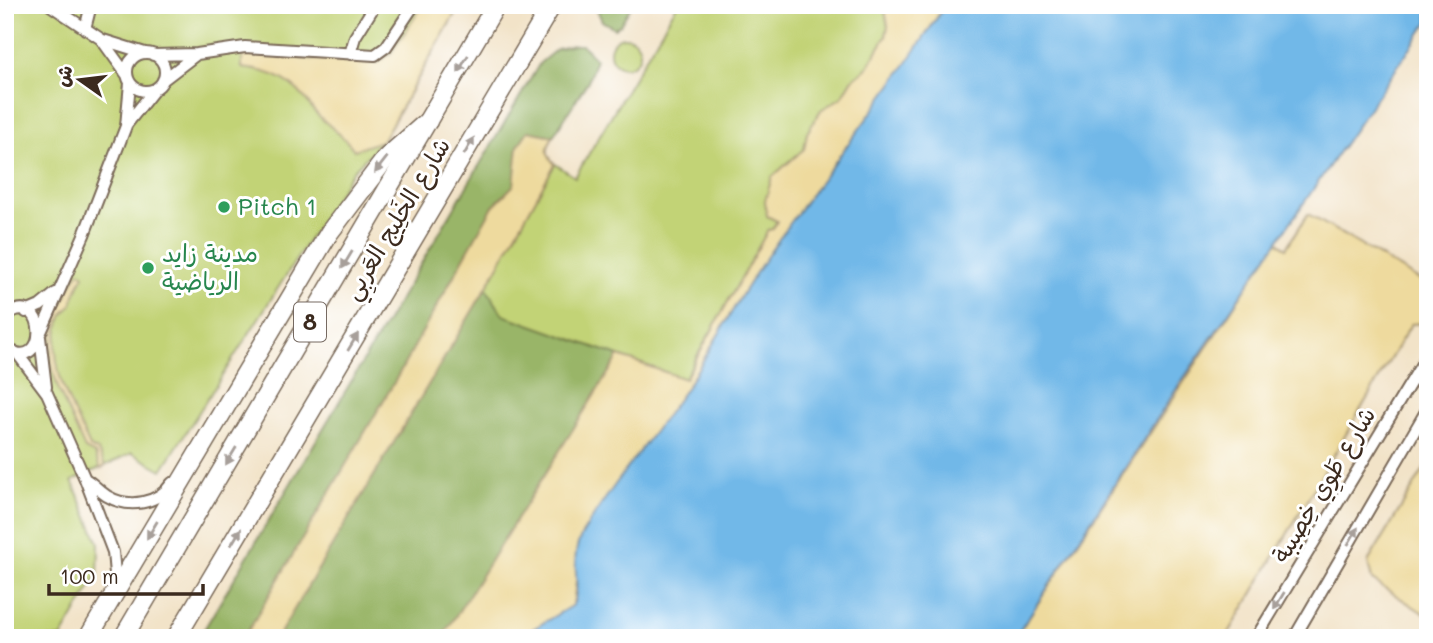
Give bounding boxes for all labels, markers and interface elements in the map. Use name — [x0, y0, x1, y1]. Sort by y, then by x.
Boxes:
north arrow — [46, 46, 116, 116]
one-way arrow — [456, 55, 469, 74]
text: ش — [48, 63, 78, 89]
street label: شارع الخَلِيج العَربِي — [335, 132, 462, 309]
one-way arrow — [463, 137, 475, 156]
one-way arrow — [374, 156, 388, 174]
place label: Pitch 1 — [238, 190, 317, 221]
marker: Pitch 1 — [216, 199, 232, 215]
place label: مدينة زايد الرياضية — [162, 237, 258, 296]
one-way arrow — [340, 251, 353, 270]
marker: مدينة زايد الرياضية — [140, 260, 156, 276]
road number: 8 — [294, 302, 326, 342]
one-way arrow — [347, 333, 359, 352]
street label: شارع طَوِي خِصِيبة — [1264, 401, 1386, 570]
one-way arrow — [225, 446, 237, 466]
one-way arrow — [146, 521, 158, 540]
one-way arrow — [1347, 527, 1359, 546]
one-way arrow — [230, 528, 243, 547]
scale bar — [49, 552, 203, 596]
text: 100 m — [60, 562, 119, 589]
one-way arrow — [1272, 592, 1285, 611]

